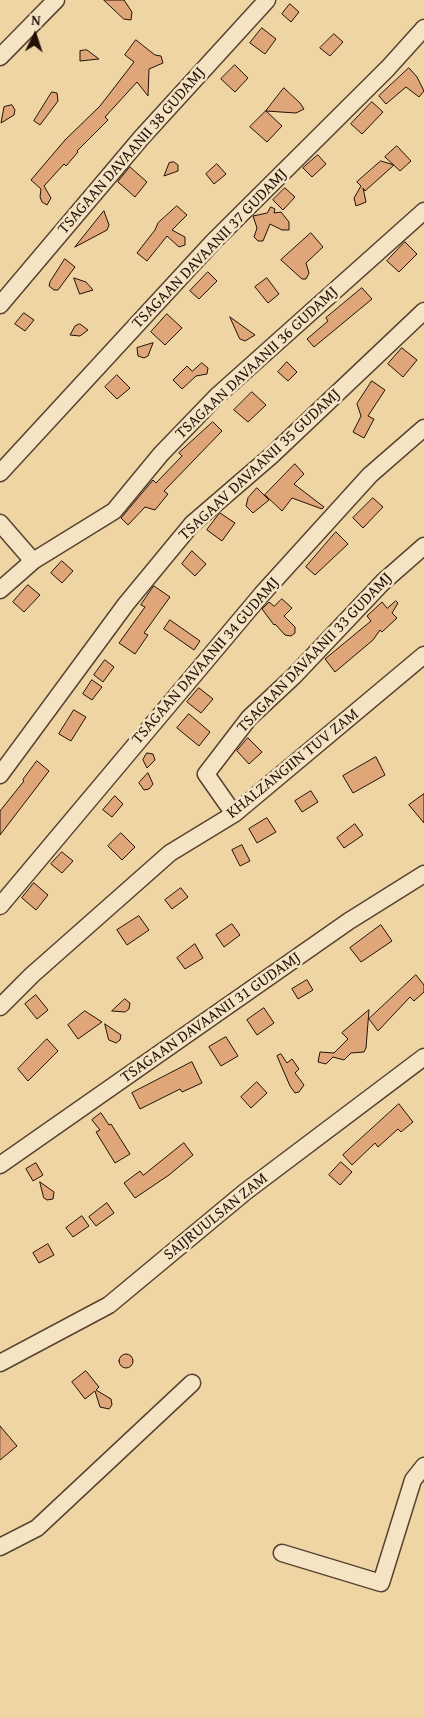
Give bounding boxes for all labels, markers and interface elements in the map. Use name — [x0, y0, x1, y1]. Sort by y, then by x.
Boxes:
north arrow — [10, 10, 60, 60]
text: N — [31, 10, 41, 30]
street label: TSAGAAN DAVAANII 38 GUDAMJ — [54, 64, 210, 238]
street label: TSAGAAN DAVAANII 37 GUDAMJ — [128, 165, 292, 333]
street label: TSAGAAN DAVAANII 36 GUDAMJ — [172, 283, 342, 443]
street label: TSAGAAV DAVAANII 35 GUDAMJ — [175, 385, 345, 545]
street label: TSAGAAN DAVAANII 33 GUDAMJ — [233, 569, 397, 737]
street label: TSAGAAN DAVAANII 34 GUDAMJ — [128, 574, 284, 748]
street label: KHALZANGIIN TUV ZAM — [223, 705, 363, 823]
street label: TSAGAAN DAVAANII 31 GUDAMJ — [117, 948, 305, 1088]
street label: SAIJRUULSAN ZAM — [160, 1169, 272, 1265]

